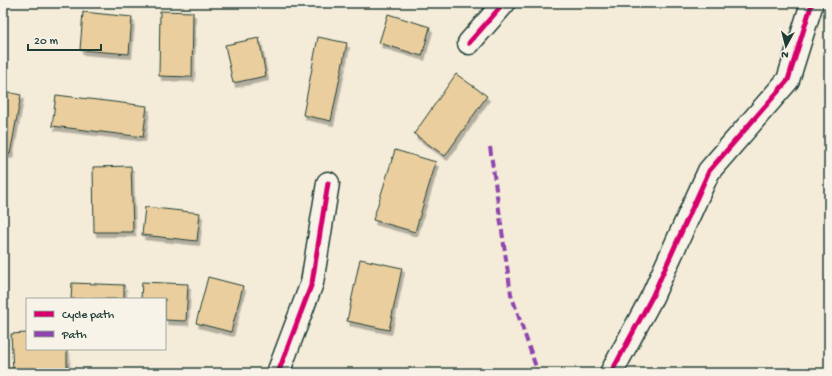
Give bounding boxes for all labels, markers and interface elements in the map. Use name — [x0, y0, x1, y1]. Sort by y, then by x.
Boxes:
scale bar — [28, 26, 101, 52]
north arrow — [766, 26, 806, 66]
text: 20 m — [34, 35, 59, 49]
text: N — [781, 48, 789, 60]
legend — [26, 298, 166, 350]
text: Cycle path — [62, 309, 115, 323]
text: Path — [61, 329, 87, 343]

